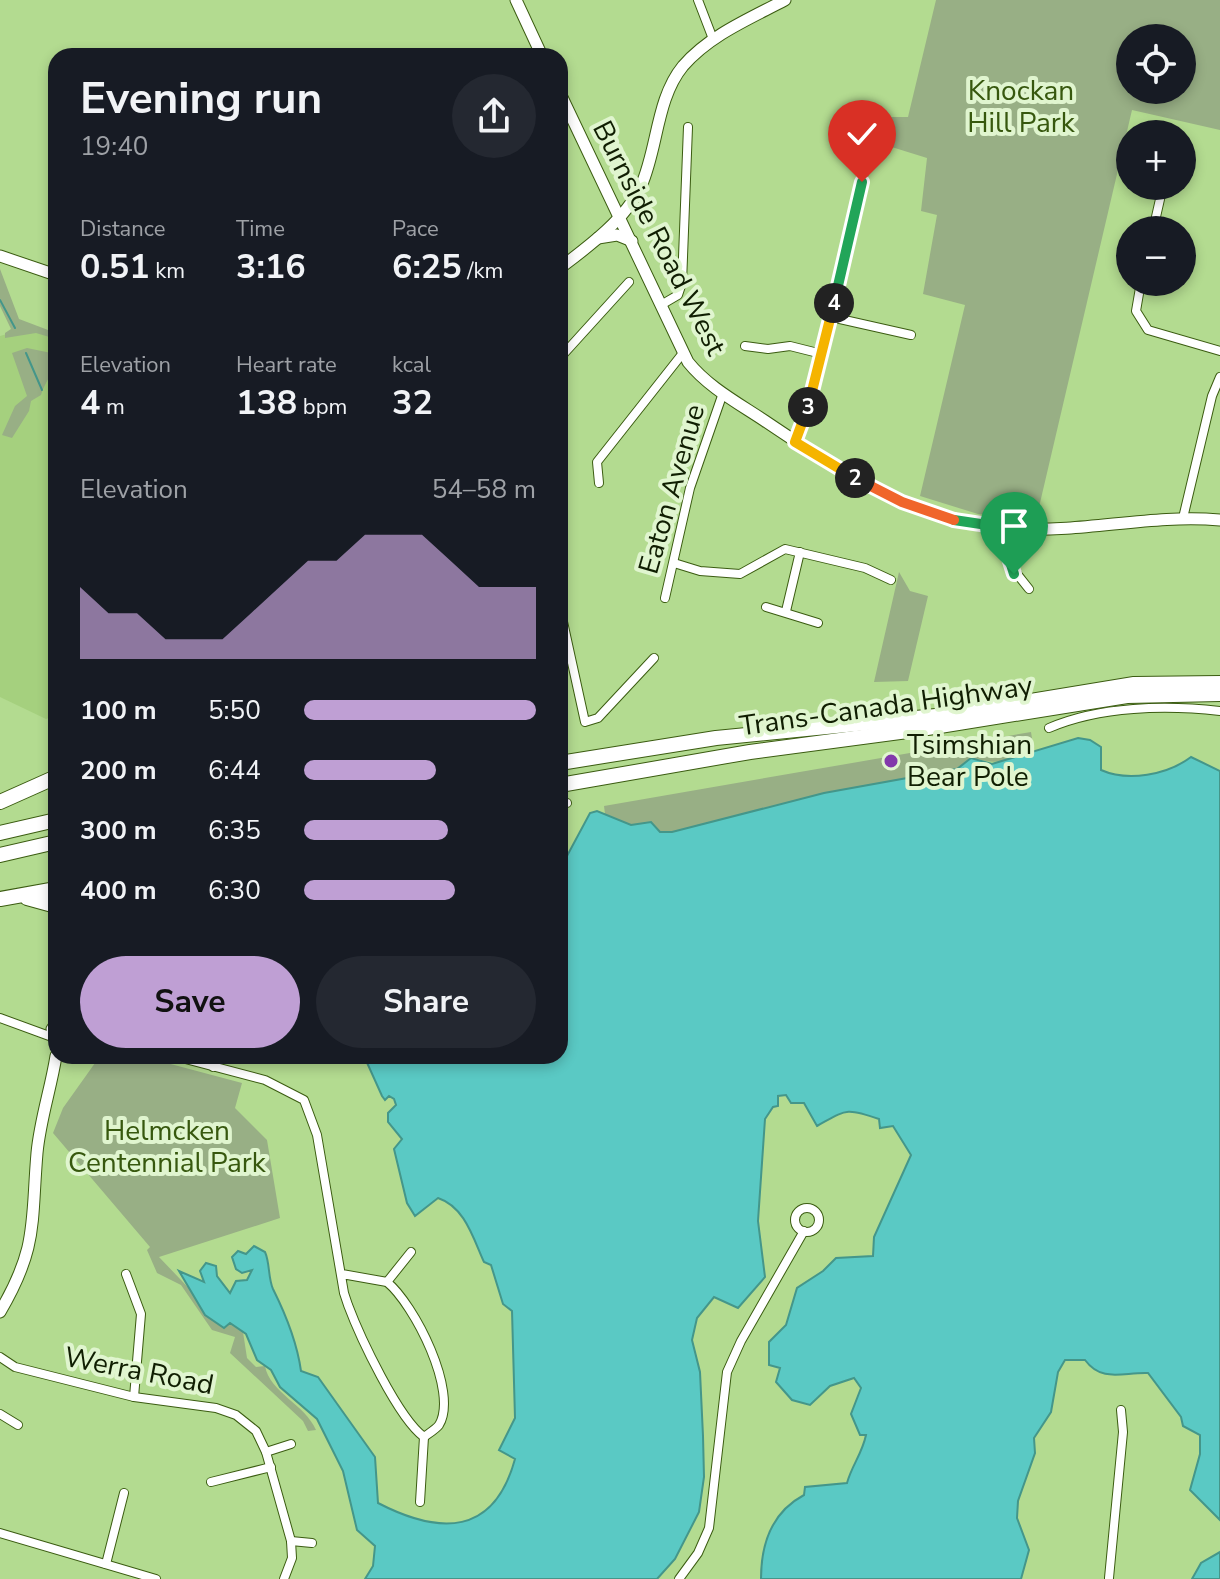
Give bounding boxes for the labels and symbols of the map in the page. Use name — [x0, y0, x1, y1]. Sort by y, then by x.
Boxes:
park label: Knockan Hill Park — [967, 72, 1076, 142]
pin — [828, 100, 896, 182]
street label: Burnside Road West — [583, 114, 735, 362]
pin: 4 — [814, 283, 854, 323]
pin: 3 — [788, 387, 828, 427]
street label: Eaton Avenue — [630, 400, 714, 578]
pin: 2 — [835, 458, 875, 498]
pin — [980, 492, 1048, 574]
street label: Trans-Canada Highway — [737, 667, 1035, 745]
place label: Tsimshian Bear Pole — [907, 726, 1032, 796]
marker: Tsimshian Bear Pole — [882, 752, 900, 770]
park label: Helmcken Centennial Park — [68, 1112, 267, 1182]
street label: Werra Road — [61, 1338, 217, 1404]

